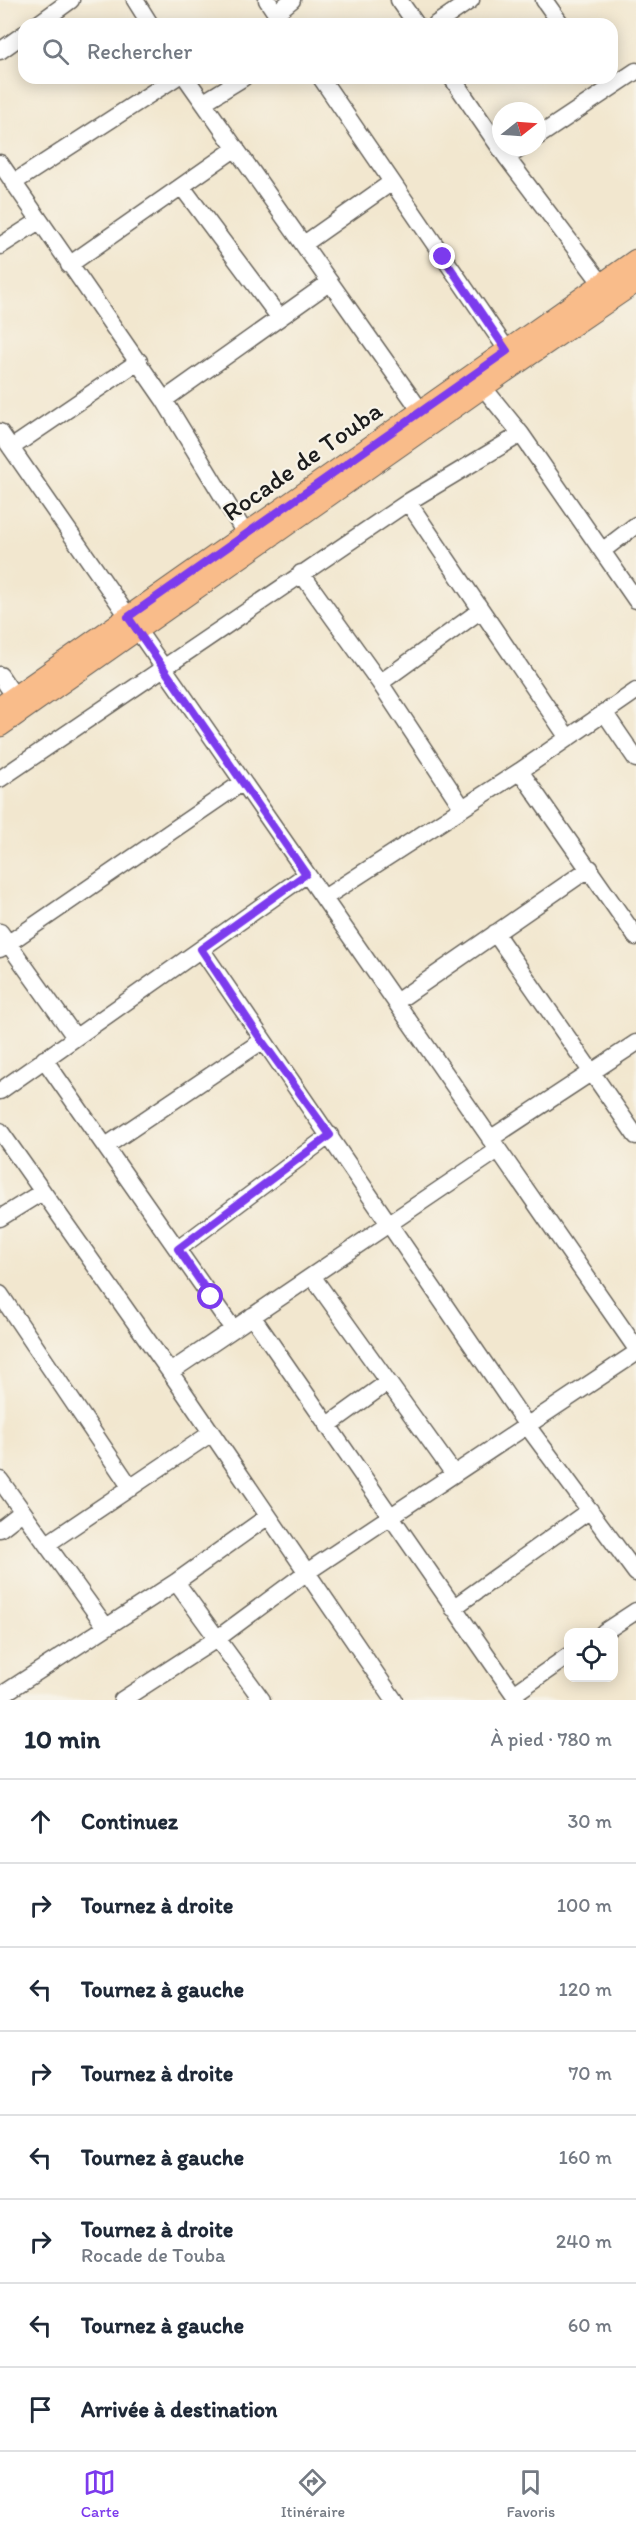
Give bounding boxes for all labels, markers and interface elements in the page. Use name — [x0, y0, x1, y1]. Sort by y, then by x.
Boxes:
search box — [18, 18, 618, 84]
icon: search — [39, 35, 72, 68]
text: Rechercher — [87, 38, 192, 65]
north arrow — [492, 102, 546, 156]
route end — [429, 243, 455, 269]
street label: Rocade de Touba — [216, 394, 388, 528]
route start — [197, 1283, 223, 1309]
map controls — [564, 1628, 618, 1682]
button: locate — [564, 1628, 618, 1682]
text: 10 min — [24, 1723, 100, 1755]
text: À pied · 780 m — [490, 1727, 612, 1751]
icon: ahead — [24, 1805, 57, 1838]
text: Continuez — [81, 1808, 178, 1835]
text: 30 m — [567, 1809, 612, 1833]
icon: right — [24, 1889, 57, 1922]
text: Tournez à droite — [81, 1892, 233, 1919]
text: 100 m — [557, 1893, 612, 1917]
icon: left — [24, 1973, 57, 2006]
text: Tournez à gauche — [81, 1976, 244, 2003]
text: 120 m — [559, 1977, 612, 2001]
icon: right — [24, 2057, 57, 2090]
text: Tournez à droite — [81, 2060, 233, 2087]
text: 70 m — [568, 2061, 612, 2085]
icon: left — [24, 2141, 57, 2174]
text: Tournez à gauche — [81, 2144, 244, 2171]
text: 160 m — [559, 2145, 612, 2169]
text: Tournez à droite — [81, 2216, 233, 2243]
icon: right — [24, 2225, 57, 2258]
text: 240 m — [556, 2229, 612, 2253]
text: Rocade de Touba — [81, 2243, 226, 2267]
icon: left — [24, 2309, 57, 2342]
text: Tournez à gauche — [81, 2312, 244, 2339]
text: 60 m — [568, 2313, 612, 2337]
icon: arrive — [24, 2393, 57, 2426]
text: Arrivée à destination — [81, 2396, 277, 2423]
tab: Carte — [81, 2466, 119, 2521]
tab: Itinéraire — [281, 2466, 345, 2521]
tab: Favoris — [507, 2466, 555, 2521]

